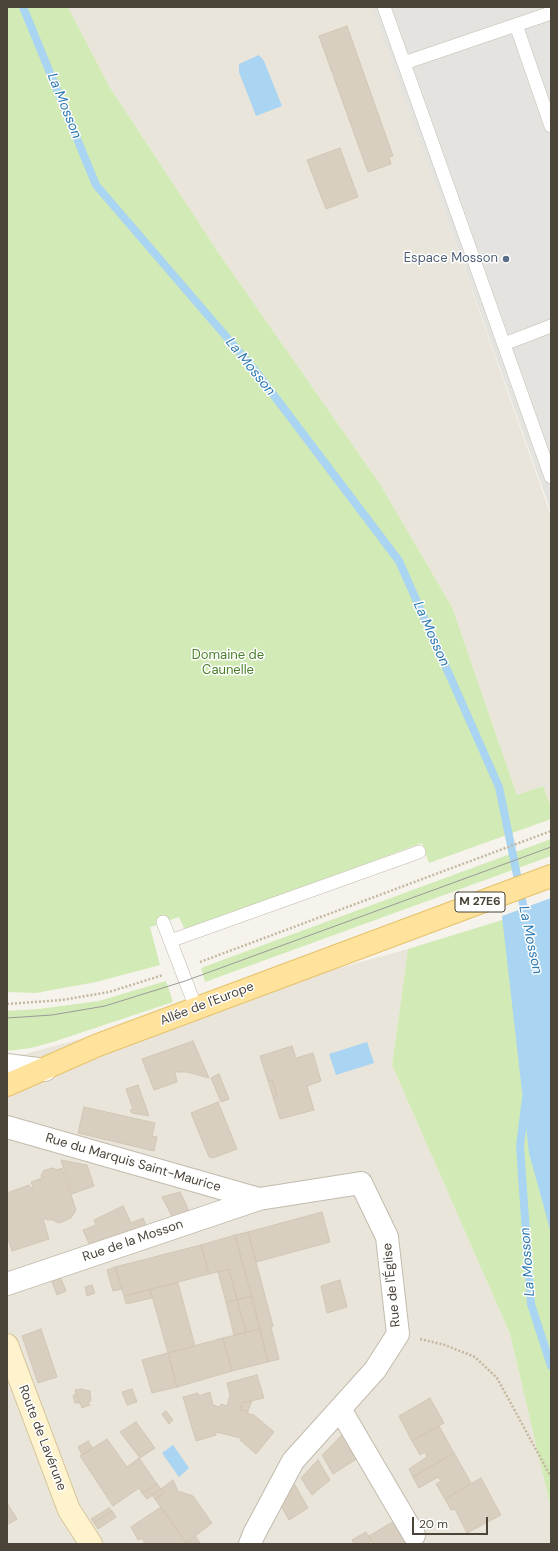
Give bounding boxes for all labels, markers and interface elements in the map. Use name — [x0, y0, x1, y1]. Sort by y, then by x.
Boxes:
water label: La Mosson — [43, 71, 85, 141]
place label: Espace Mosson — [404, 251, 498, 267]
marker: Espace Mosson — [501, 254, 511, 264]
water label: La Mosson — [222, 335, 278, 399]
water label: La Mosson — [409, 599, 453, 669]
park label: Domaine de Caunelle — [192, 648, 264, 679]
road number: M 27E6 — [455, 892, 505, 912]
water label: La Mosson — [515, 904, 545, 976]
street label: Allée de l'Europe — [158, 979, 256, 1029]
street label: Rue du Marquis Saint-Maurice — [43, 1130, 223, 1196]
street label: Rue de la Mosson — [81, 1216, 185, 1266]
water label: La Mosson — [517, 1227, 539, 1297]
street label: Rue de l'Église — [380, 1242, 404, 1328]
street label: Route de Lavérune — [15, 1383, 69, 1493]
scale bar — [414, 1509, 490, 1535]
text: 20 m — [419, 1516, 448, 1532]

